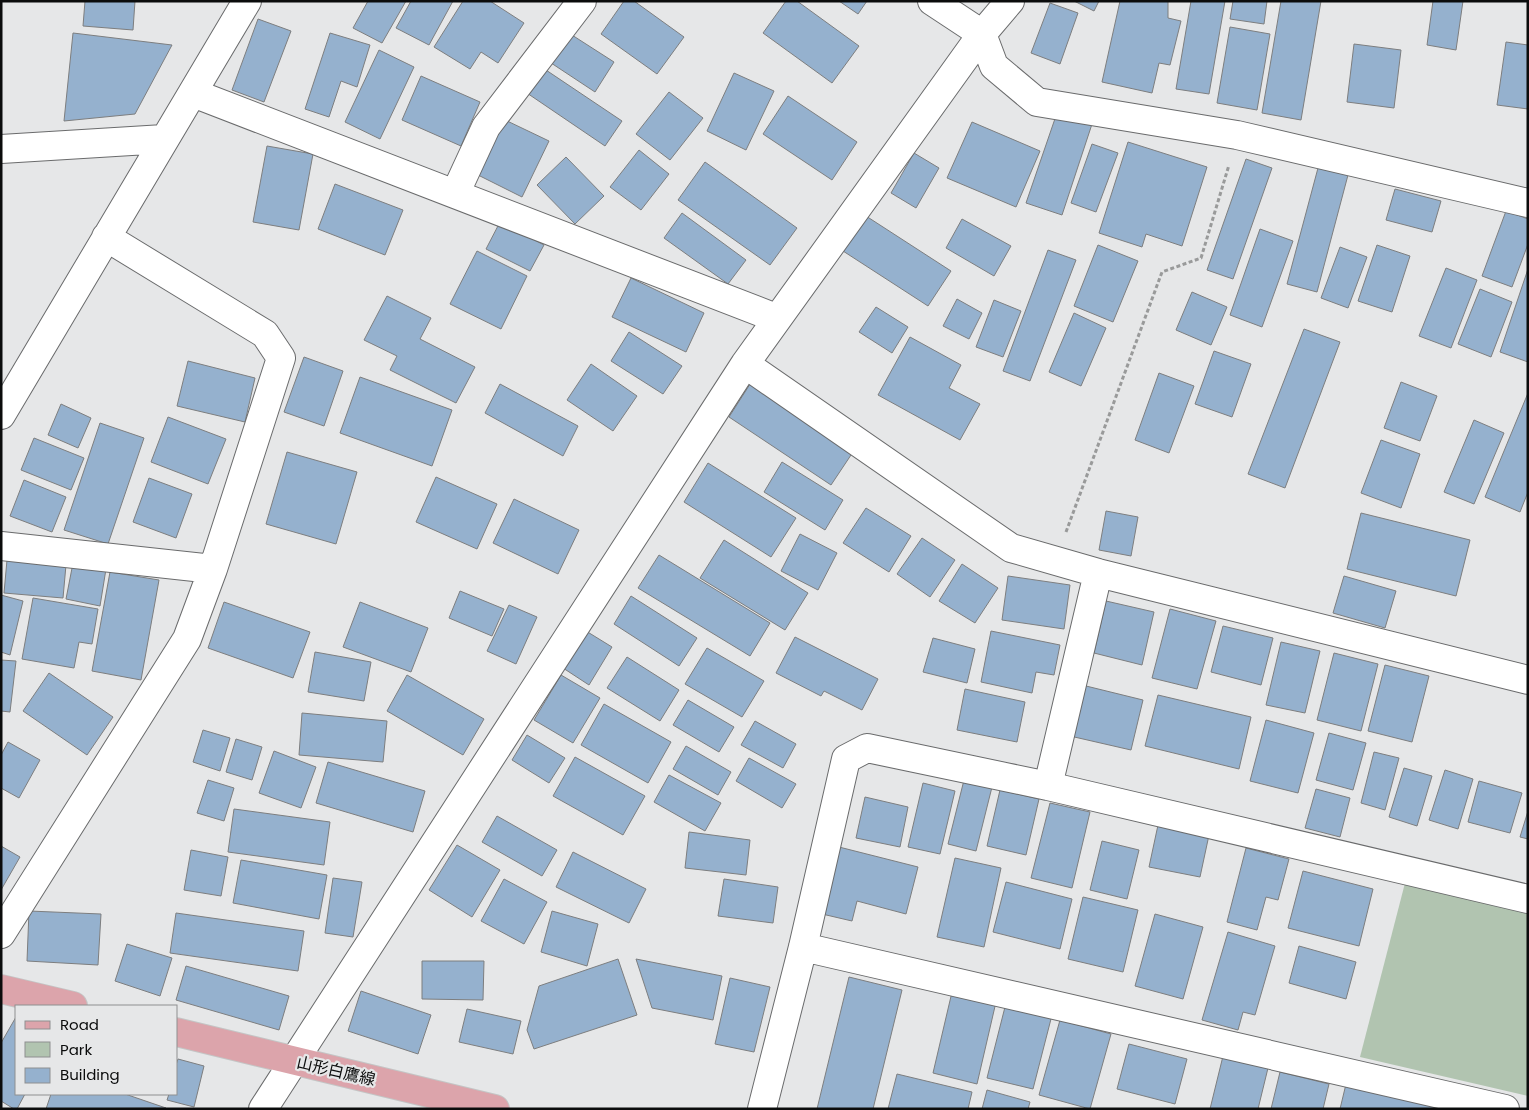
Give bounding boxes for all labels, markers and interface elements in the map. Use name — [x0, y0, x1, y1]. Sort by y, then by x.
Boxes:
legend — [15, 1005, 178, 1095]
text: Road — [60, 1014, 99, 1035]
text: Park — [60, 1039, 92, 1060]
street label: 山形白鷹線 — [294, 1051, 378, 1091]
text: Building — [60, 1064, 120, 1085]

